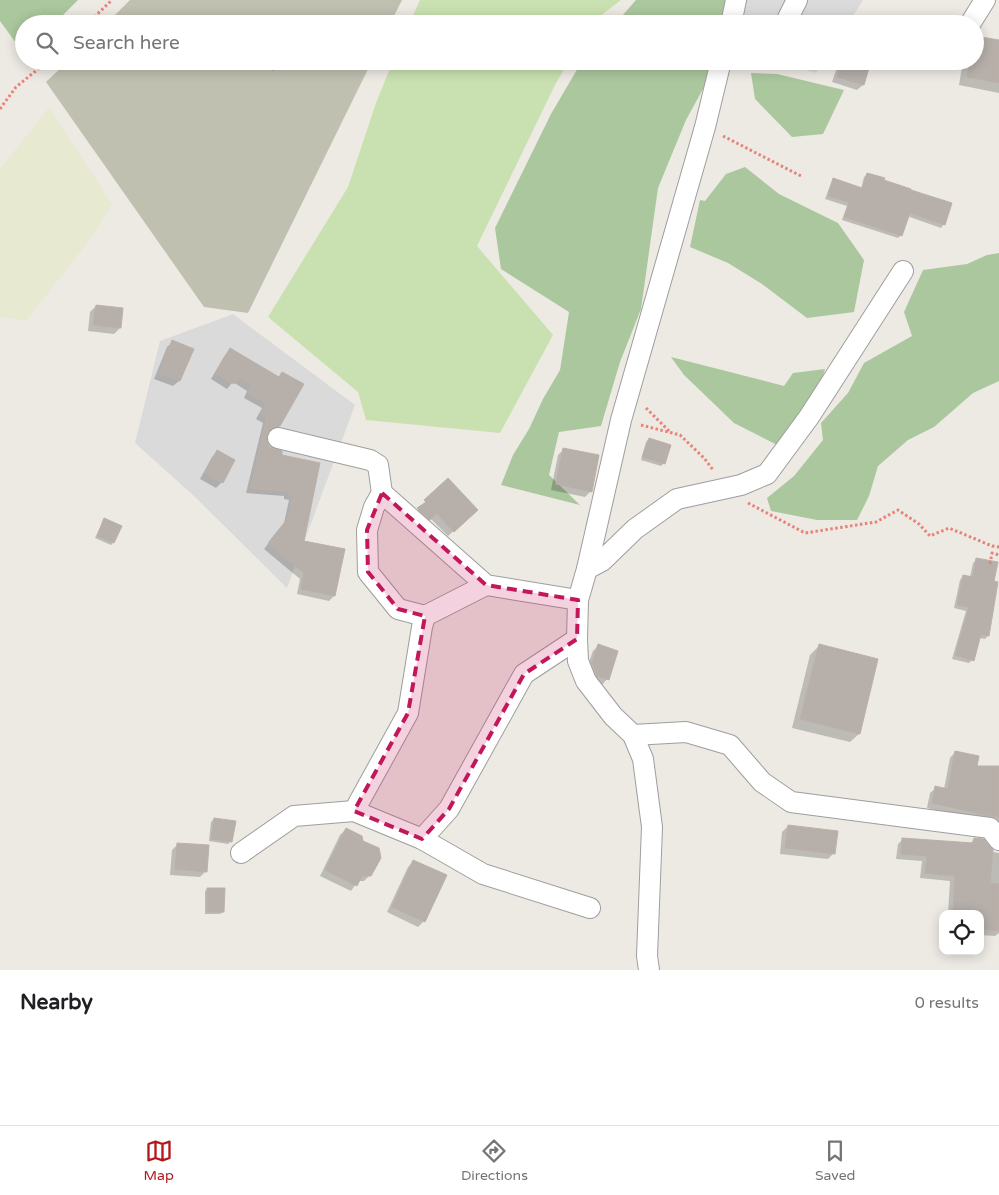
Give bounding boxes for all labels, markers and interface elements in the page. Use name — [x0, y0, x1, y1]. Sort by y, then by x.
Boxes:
search box — [15, 15, 984, 70]
icon: search — [33, 29, 61, 57]
text: Search here — [73, 32, 180, 54]
map controls — [939, 910, 984, 955]
button: locate — [939, 910, 984, 955]
text: Nearby — [20, 990, 93, 1015]
text: 0 results — [915, 993, 979, 1013]
tab: Map — [144, 1137, 174, 1184]
tab: Directions — [461, 1137, 528, 1184]
tab: Saved — [815, 1137, 855, 1184]

